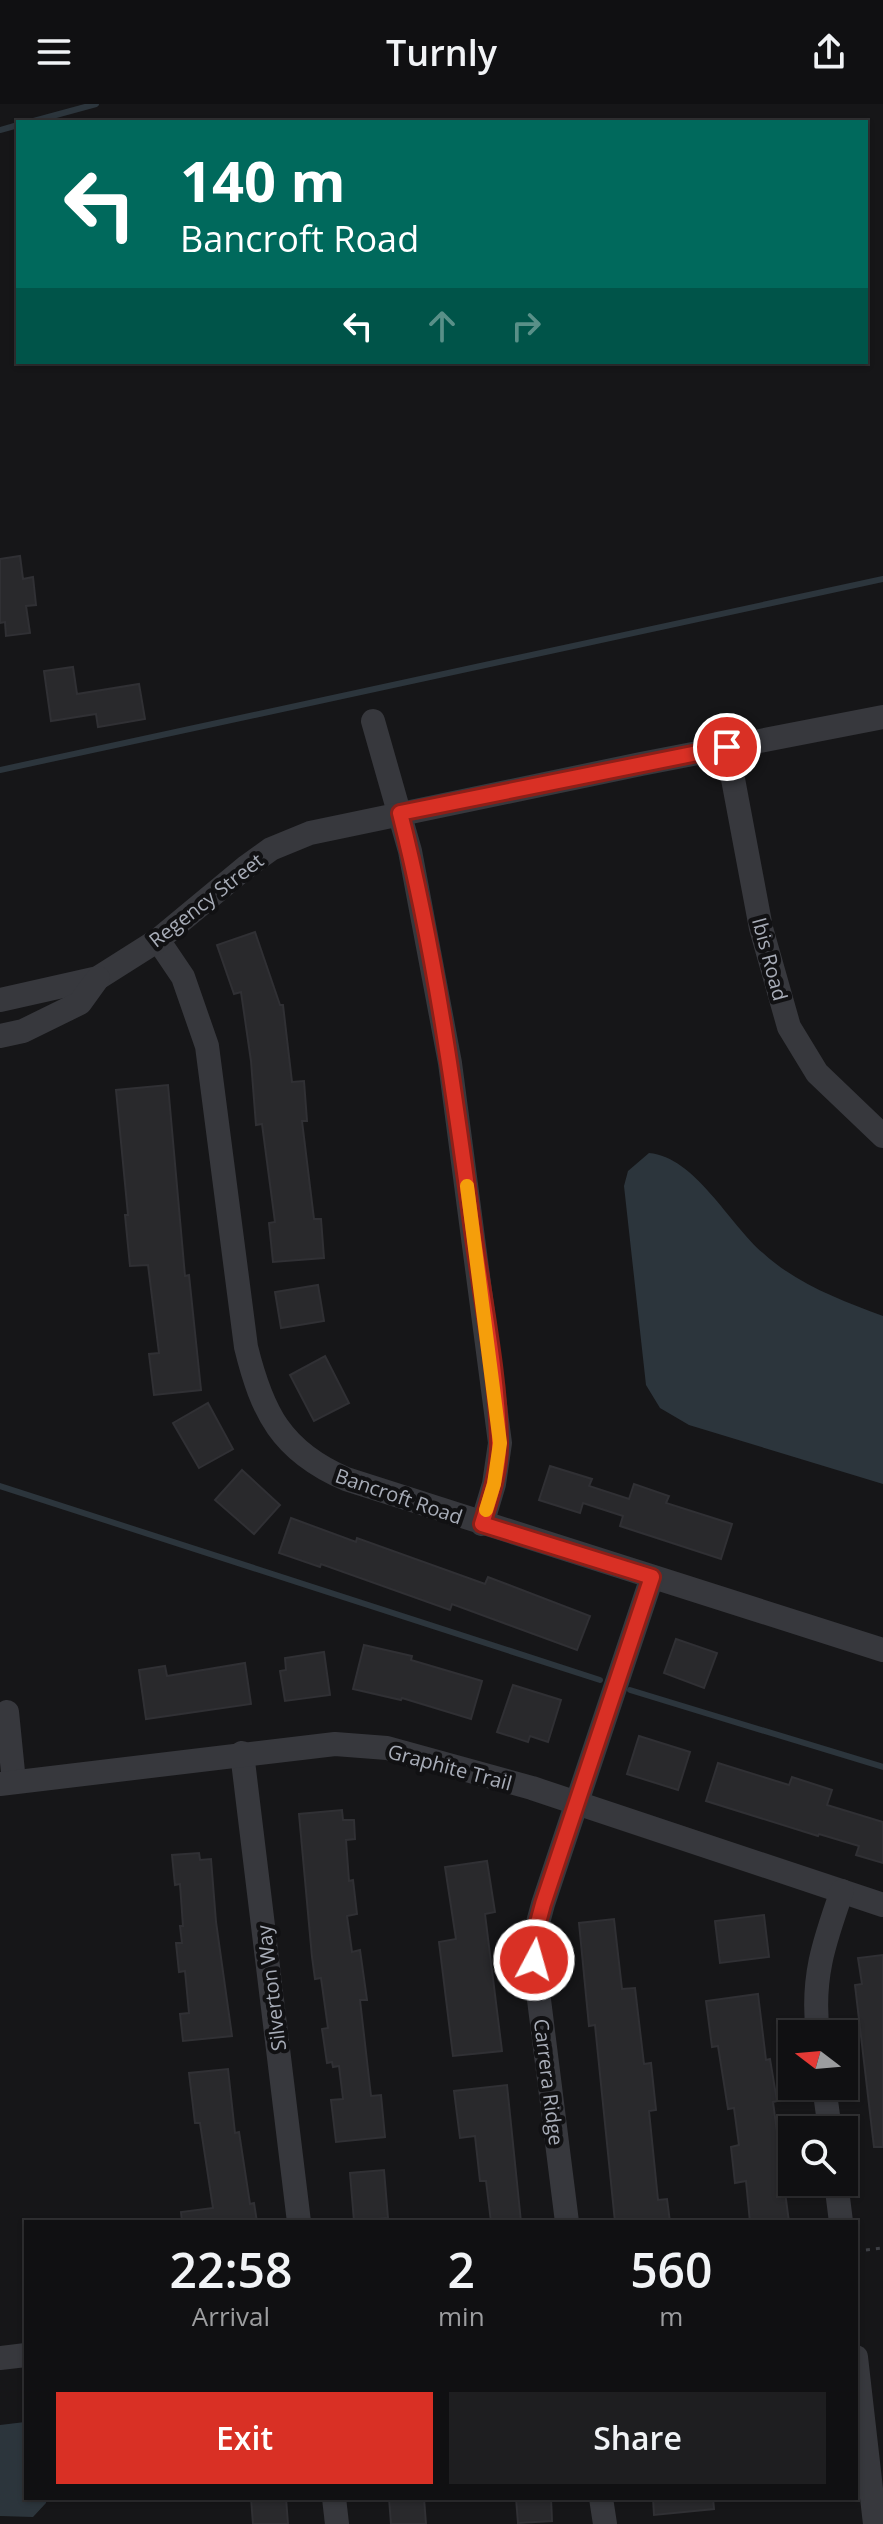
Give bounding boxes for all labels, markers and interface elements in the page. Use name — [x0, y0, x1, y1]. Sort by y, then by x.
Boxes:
text: Turnly — [386, 28, 497, 77]
icon: menu — [32, 30, 76, 74]
icon: share — [807, 30, 851, 74]
text: 140 m — [180, 142, 346, 218]
icon: left — [48, 152, 152, 256]
text: Bancroft Road — [180, 214, 419, 263]
icon: left — [336, 304, 380, 348]
icon: ahead — [420, 304, 464, 348]
icon: right — [504, 304, 548, 348]
pin — [693, 713, 761, 781]
icon: arrive — [705, 725, 749, 769]
street label: Regency Street — [143, 847, 269, 953]
street label: Ibis Road — [746, 914, 794, 1004]
street label: Bancroft Road — [332, 1462, 466, 1530]
street label: Graphite Trail — [385, 1737, 515, 1797]
position arrow — [492, 1918, 576, 2002]
street label: Silverton Way — [250, 1923, 292, 2053]
street label: Carrera Ridge — [528, 2017, 570, 2147]
north arrow — [778, 2020, 858, 2100]
map controls — [778, 2020, 858, 2196]
button: search — [778, 2116, 858, 2196]
text: 22:58 — [170, 2237, 292, 2302]
text: 2 — [448, 2237, 475, 2302]
text: 560 — [630, 2237, 712, 2302]
text: Arrival — [192, 2298, 270, 2334]
text: min — [438, 2298, 485, 2334]
text: m — [659, 2298, 683, 2334]
button: Exit — [56, 2392, 433, 2484]
button: Share — [449, 2392, 826, 2484]

